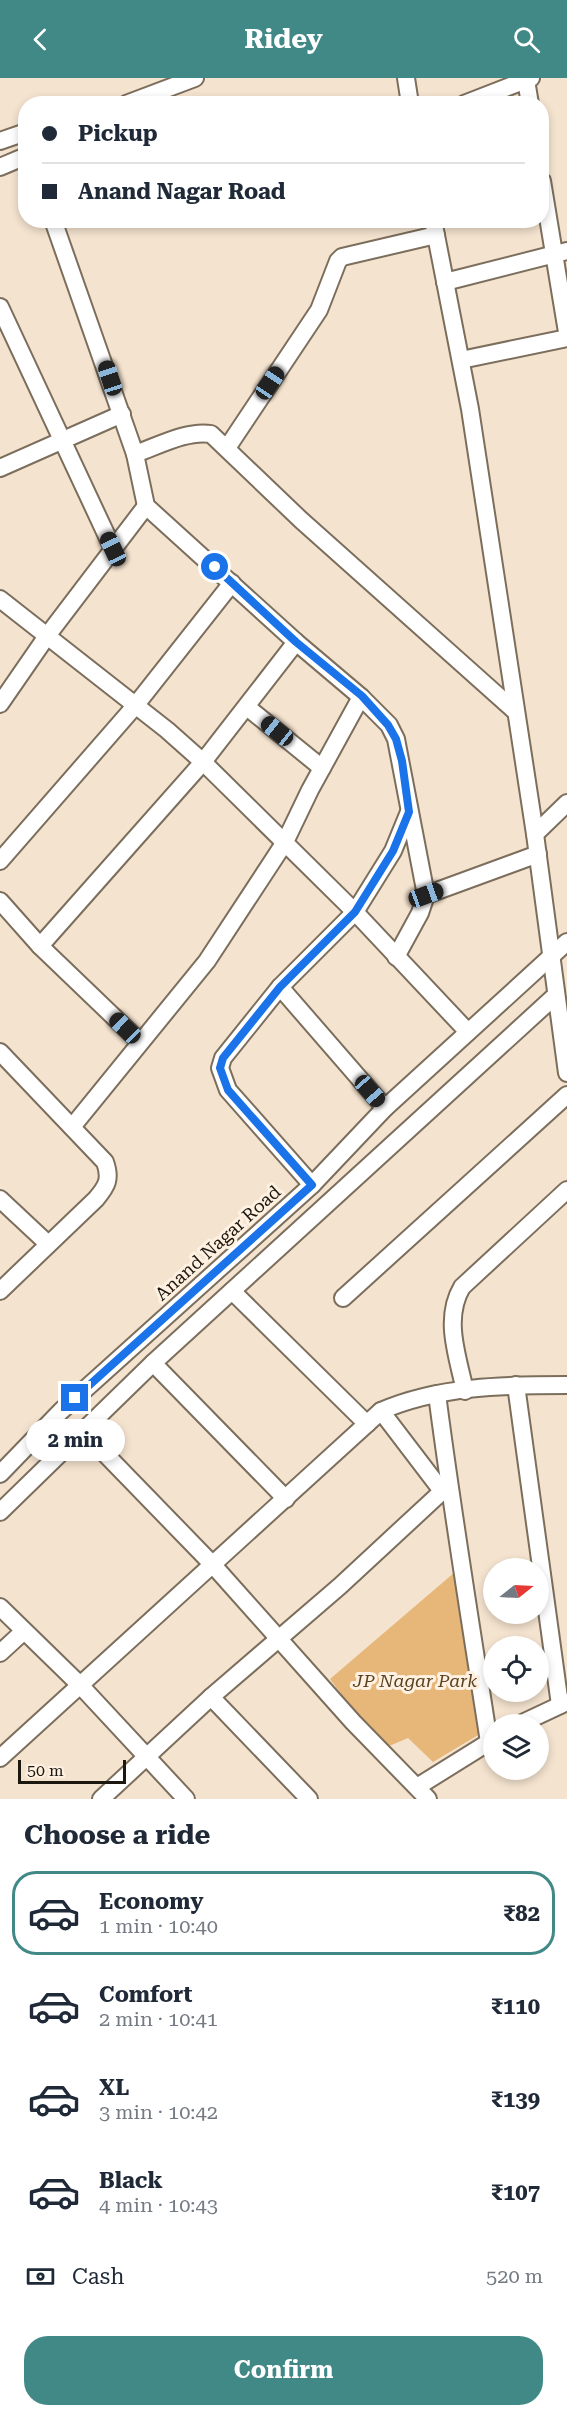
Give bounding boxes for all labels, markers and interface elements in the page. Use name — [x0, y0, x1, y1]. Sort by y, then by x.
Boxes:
icon: back — [24, 23, 57, 56]
text: Ridey — [244, 23, 323, 55]
icon: search — [510, 23, 543, 56]
text: Pickup — [78, 121, 158, 146]
text: Anand Nagar Road — [78, 179, 286, 204]
car — [96, 358, 124, 398]
car — [252, 363, 288, 403]
car — [97, 529, 129, 569]
route start — [201, 553, 228, 580]
car — [257, 713, 297, 749]
car — [406, 880, 446, 910]
car — [106, 1009, 144, 1047]
car — [351, 1072, 389, 1110]
street label: Anand Nagar Road — [151, 1181, 285, 1304]
route end — [61, 1384, 88, 1411]
callout: 2 min — [26, 1419, 124, 1461]
text: 2 min — [48, 1428, 103, 1452]
north arrow — [483, 1558, 549, 1624]
map controls — [483, 1558, 549, 1780]
button: locate — [483, 1636, 549, 1702]
park label: JP Nagar Park — [352, 1670, 477, 1691]
button: layers — [483, 1714, 549, 1780]
scale bar — [18, 1757, 126, 1784]
text: 50 m — [27, 1761, 64, 1780]
text: Choose a ride — [24, 1819, 210, 1851]
icon: car — [27, 1886, 81, 1940]
text: Economy — [99, 1889, 203, 1914]
text: ₹82 — [503, 1901, 540, 1926]
text: 1 min · 10:40 — [99, 1914, 218, 1938]
icon: car — [27, 1979, 81, 2033]
text: Comfort — [99, 1982, 192, 2007]
text: ₹110 — [491, 1994, 540, 2019]
text: 2 min · 10:41 — [99, 2007, 218, 2031]
icon: car — [27, 2072, 81, 2126]
text: XL — [99, 2075, 129, 2100]
text: ₹139 — [491, 2087, 540, 2112]
text: 3 min · 10:42 — [99, 2100, 218, 2124]
icon: car — [27, 2165, 81, 2219]
text: Black — [99, 2168, 163, 2193]
text: ₹107 — [491, 2180, 540, 2205]
text: 4 min · 10:43 — [99, 2193, 218, 2217]
icon: cash — [24, 2260, 57, 2293]
text: Cash — [72, 2264, 124, 2289]
text: 520 m — [486, 2264, 543, 2288]
button: Confirm — [24, 2336, 543, 2405]

